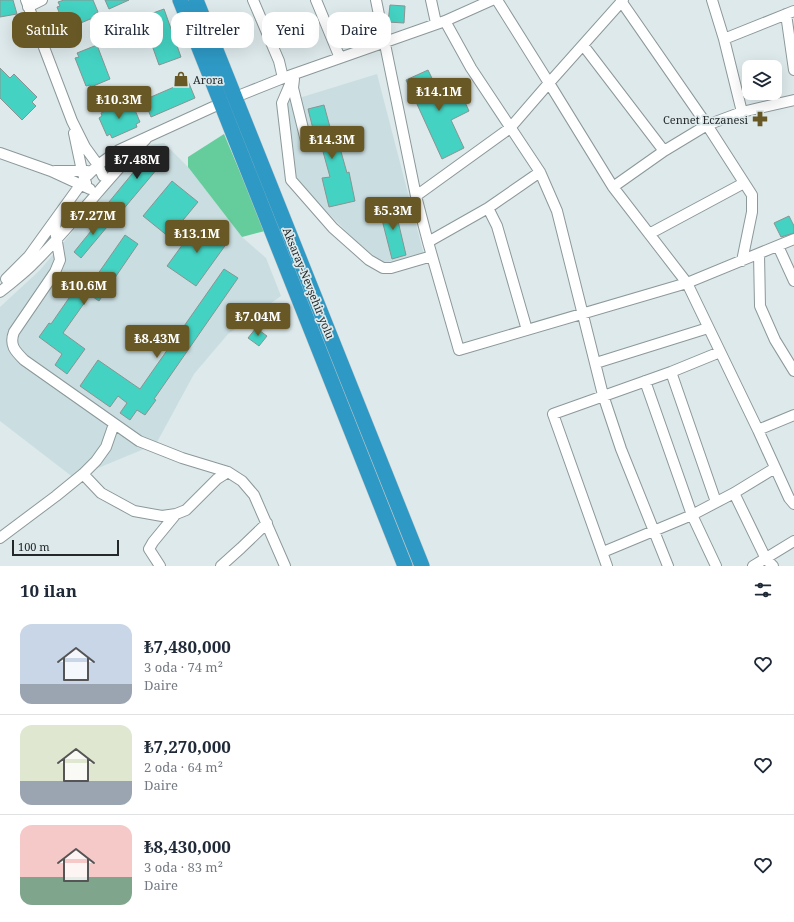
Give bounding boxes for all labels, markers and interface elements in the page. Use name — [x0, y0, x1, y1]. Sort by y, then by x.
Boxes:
chip: Satılık — [12, 12, 82, 48]
chip: Kiralık — [90, 12, 163, 48]
chip: Filtreler — [171, 12, 254, 48]
chip: Yeni — [262, 12, 319, 48]
chip: Daire — [327, 12, 391, 48]
map controls — [742, 60, 782, 100]
button: layers — [742, 60, 782, 100]
shop icon: Arora — [172, 70, 190, 88]
place label: Arora — [193, 72, 223, 87]
pin: ₺14.1M — [406, 78, 472, 112]
text: ₺14.1M — [416, 82, 462, 100]
pin: ₺10.3M — [86, 86, 152, 120]
text: ₺10.3M — [96, 90, 142, 108]
pharmacy icon: Cennet Eczanesi — [751, 110, 769, 128]
place label: Cennet Eczanesi — [663, 112, 748, 127]
pin: ₺14.3M — [299, 126, 365, 160]
text: ₺14.3M — [309, 130, 355, 148]
pin: ₺7.48M — [104, 146, 170, 180]
text: ₺7.48M — [114, 150, 160, 168]
pin: ₺5.3M — [365, 197, 421, 231]
text: ₺5.3M — [374, 201, 412, 219]
pin: ₺7.27M — [60, 202, 126, 236]
text: ₺7.27M — [70, 206, 116, 224]
pin: ₺13.1M — [164, 220, 230, 254]
text: ₺13.1M — [174, 224, 220, 242]
street label: Aksaray-Nevşehir yolu — [280, 225, 338, 341]
pin: ₺10.6M — [51, 272, 117, 306]
text: ₺10.6M — [61, 276, 107, 294]
pin: ₺7.04M — [225, 303, 291, 337]
text: ₺7.04M — [235, 307, 281, 325]
pin: ₺8.43M — [124, 325, 190, 359]
text: ₺8.43M — [134, 329, 180, 347]
scale bar — [12, 538, 119, 557]
text: 100 m — [18, 539, 50, 554]
text: 10 ilan — [20, 579, 77, 602]
icon: filters — [752, 579, 774, 601]
text: ₺7,480,000 — [144, 635, 231, 658]
icon: home — [52, 640, 100, 688]
icon: heart — [752, 653, 774, 675]
text: 3 oda · 74 m² — [144, 658, 223, 676]
text: Daire — [144, 676, 178, 694]
text: ₺7,270,000 — [144, 735, 231, 758]
icon: home — [52, 741, 100, 789]
icon: heart — [752, 754, 774, 776]
text: 2 oda · 64 m² — [144, 758, 223, 776]
text: Daire — [144, 776, 178, 794]
text: ₺8,430,000 — [144, 835, 231, 858]
icon: home — [52, 841, 100, 889]
icon: heart — [752, 854, 774, 876]
text: 3 oda · 83 m² — [144, 858, 223, 876]
text: Daire — [144, 876, 178, 894]

